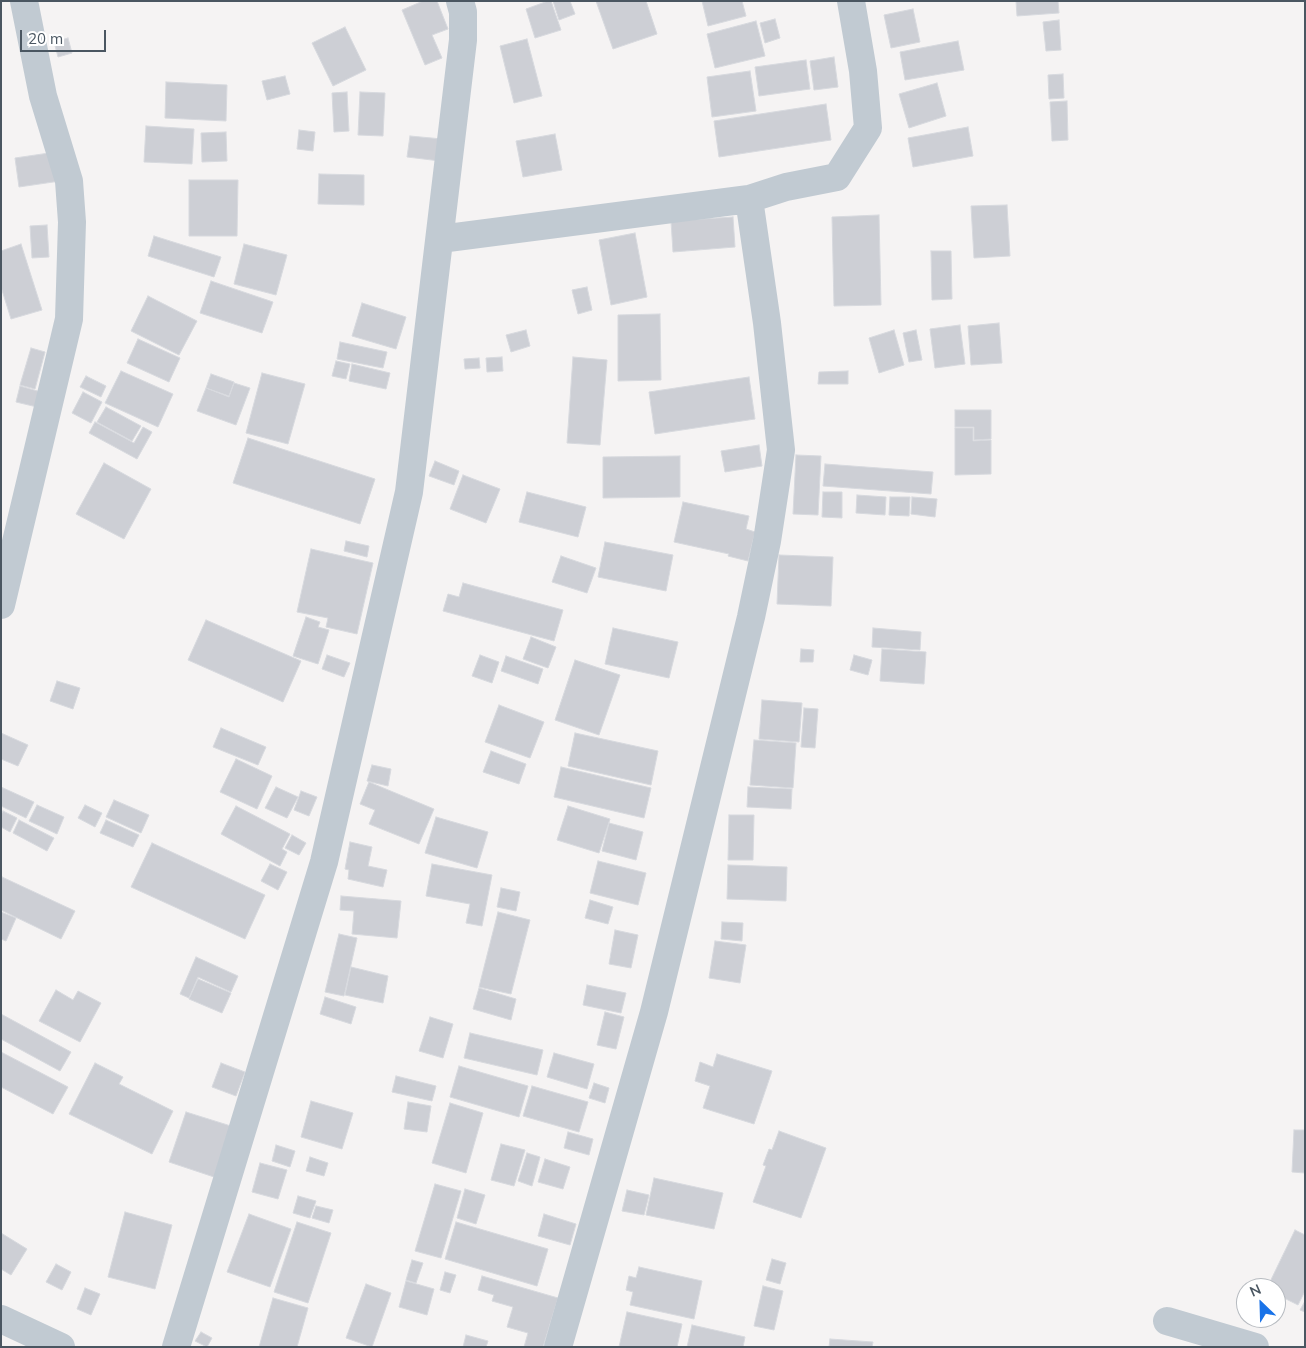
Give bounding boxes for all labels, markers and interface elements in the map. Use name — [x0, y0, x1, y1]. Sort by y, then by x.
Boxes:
scale bar — [22, 20, 109, 52]
text: 20 m — [28, 29, 63, 48]
north arrow — [1236, 1278, 1286, 1328]
text: N — [1247, 1280, 1264, 1301]

